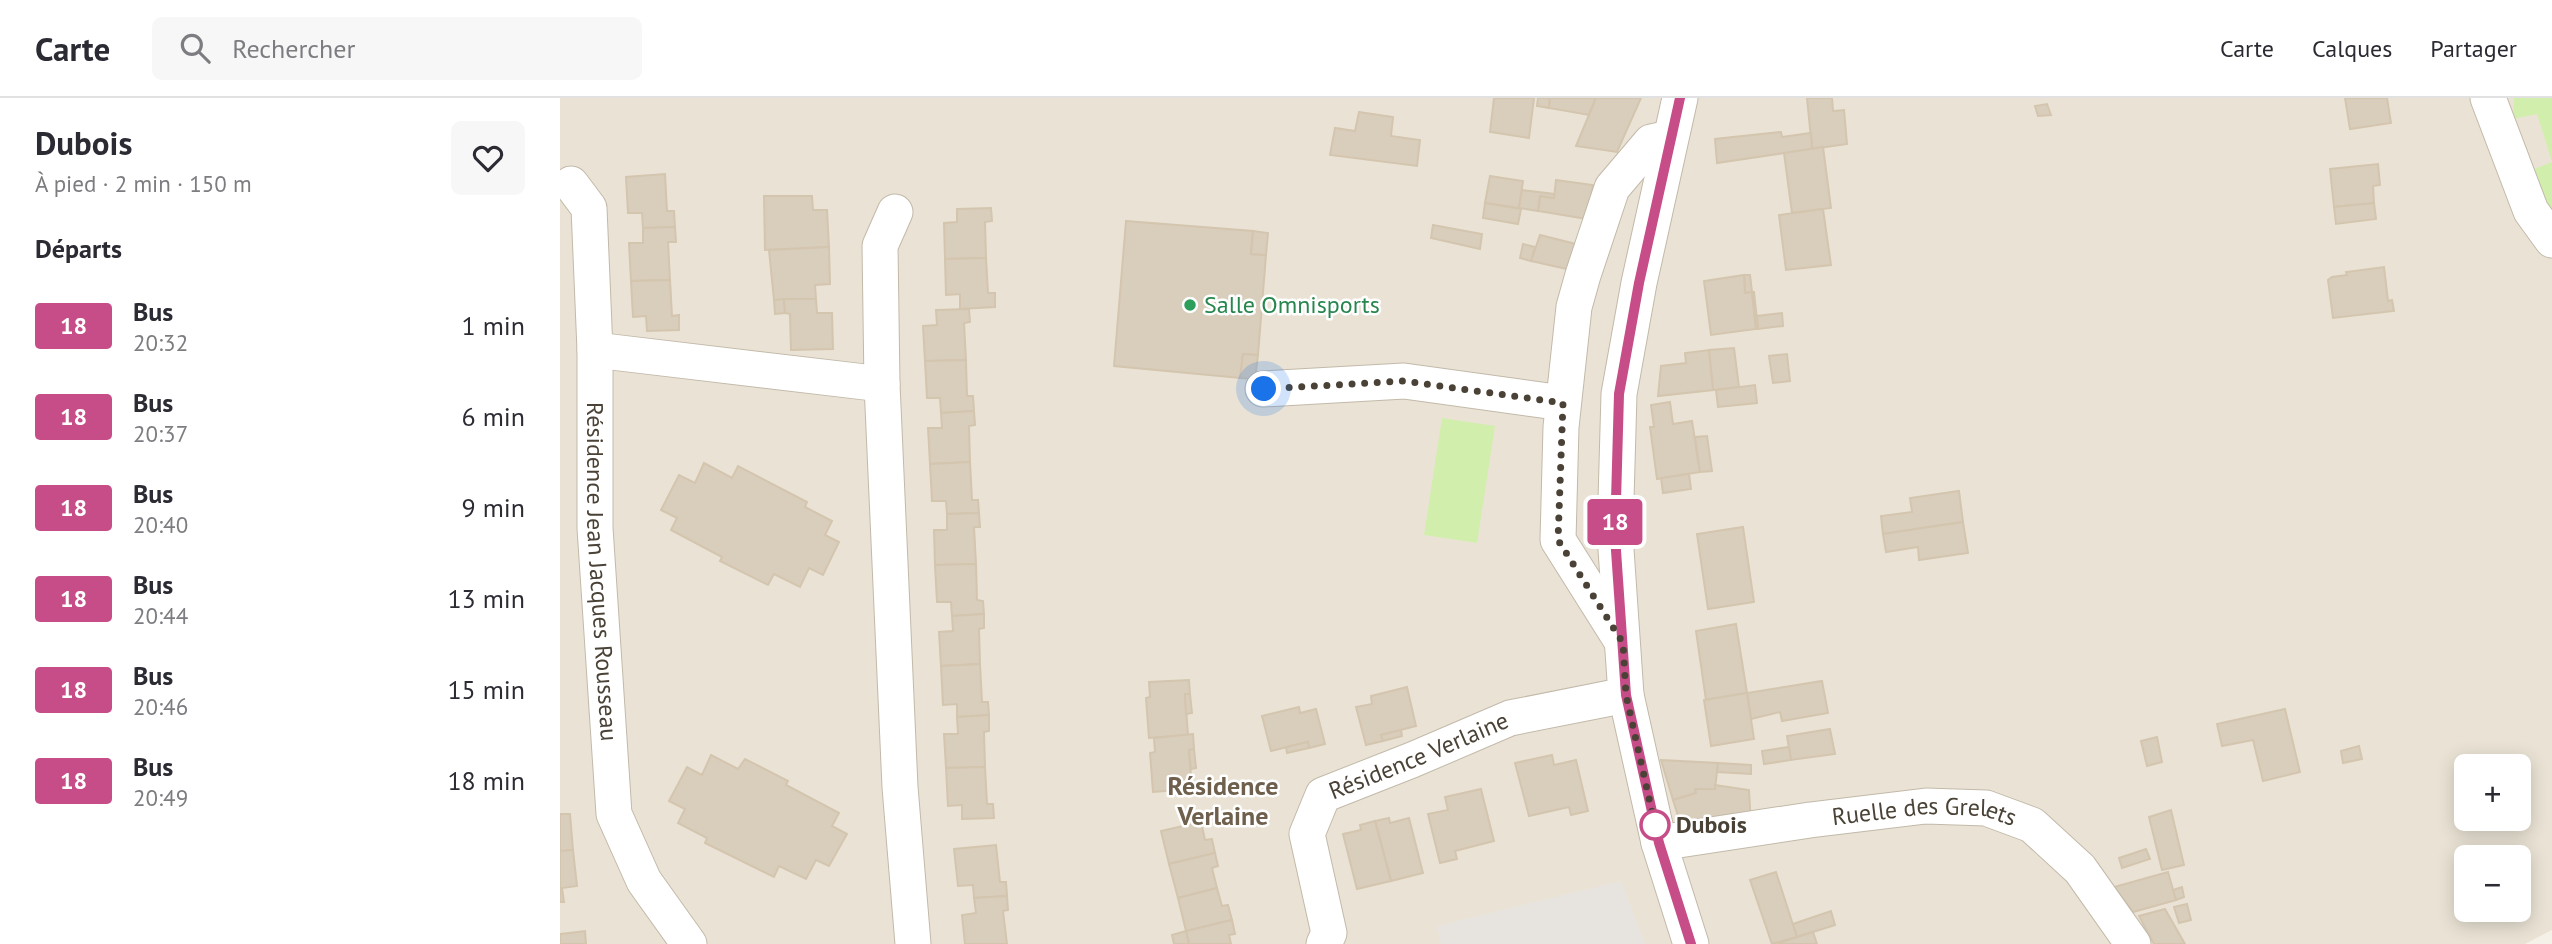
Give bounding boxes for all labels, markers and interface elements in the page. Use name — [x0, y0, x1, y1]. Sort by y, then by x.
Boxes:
search box — [152, 17, 642, 80]
text: Carte — [35, 27, 110, 70]
icon: search — [176, 29, 214, 67]
text: Rechercher — [232, 32, 355, 65]
text: Carte — [2220, 33, 2274, 64]
text: Calques — [2312, 33, 2392, 64]
text: Partager — [2430, 33, 2517, 64]
text: Dubois — [35, 121, 132, 164]
button: heart — [451, 121, 525, 195]
text: À pied · 2 min · 150 m — [35, 169, 252, 198]
text: Départs — [35, 232, 122, 265]
place label: Salle Omnisports — [1204, 289, 1380, 320]
text: Bus — [133, 295, 173, 328]
marker: Salle Omnisports — [1182, 297, 1198, 313]
text: 1 min — [462, 309, 525, 342]
text: 18 — [60, 310, 87, 341]
text: 20:32 — [133, 328, 188, 357]
your location — [1246, 371, 1281, 406]
text: Bus — [133, 386, 173, 419]
text: 6 min — [462, 400, 525, 433]
text: 18 — [60, 401, 87, 432]
street label: Résidence Jean Jacques Rousseau — [580, 402, 625, 742]
text: 20:37 — [133, 419, 188, 448]
text: Bus — [133, 477, 173, 510]
text: 9 min — [462, 491, 525, 524]
text: 18 — [60, 492, 87, 523]
line badge: 18 — [1584, 499, 1646, 545]
text: 18 — [1601, 506, 1629, 537]
text: 20:40 — [133, 510, 188, 539]
text: Bus — [133, 568, 173, 601]
text: 13 min — [447, 582, 525, 615]
text: 18 — [60, 583, 87, 614]
text: 20:44 — [133, 601, 188, 630]
text: Bus — [133, 659, 173, 692]
text: 15 min — [447, 673, 525, 706]
text: 18 — [60, 674, 87, 705]
text: 20:46 — [133, 692, 188, 721]
street label: Résidence Verlaine — [1324, 705, 1513, 806]
text: Bus — [133, 750, 173, 783]
map controls — [2454, 754, 2531, 922]
button: + — [2454, 754, 2531, 831]
text: 18 min — [447, 764, 525, 797]
text: 18 — [60, 765, 87, 796]
district label: Résidence Verlaine — [1168, 769, 1279, 832]
text: 20:49 — [133, 783, 188, 812]
street label: Ruelle des Grelets — [1830, 790, 2021, 833]
place label: Dubois — [1676, 809, 1747, 840]
marker: Dubois — [1640, 810, 1670, 840]
button: − — [2454, 845, 2531, 922]

